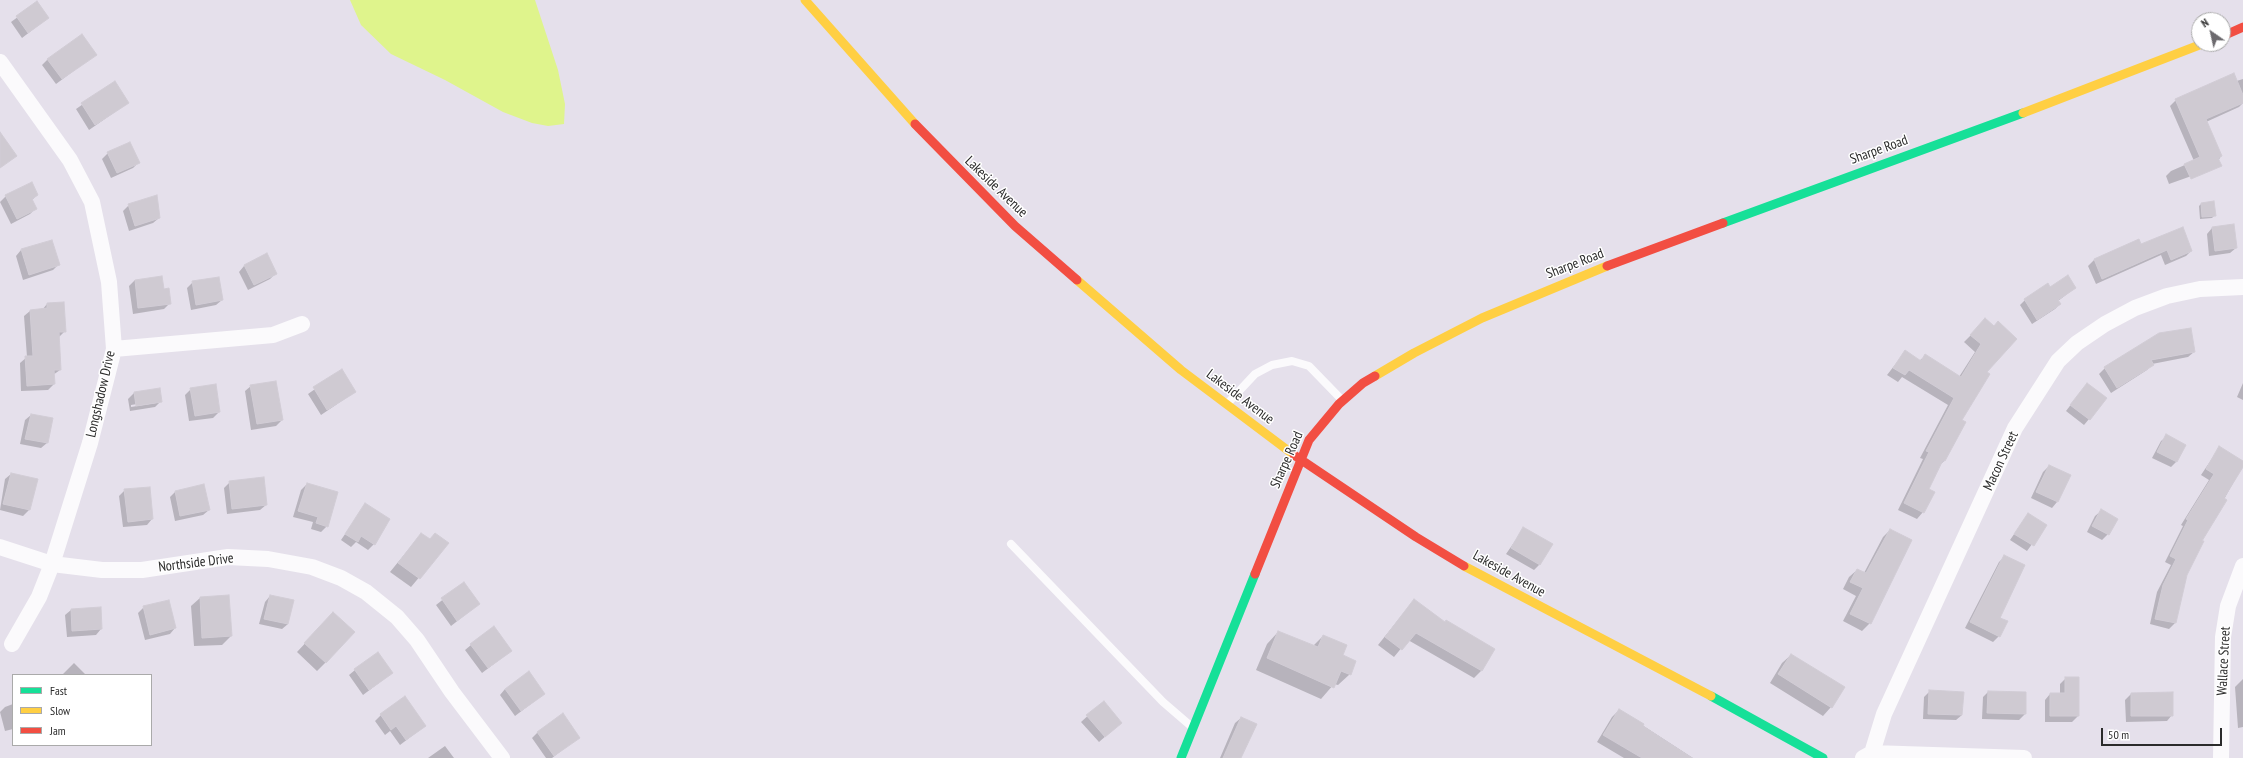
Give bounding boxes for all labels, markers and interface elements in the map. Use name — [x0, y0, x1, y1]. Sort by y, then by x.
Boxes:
north arrow — [2191, 12, 2231, 52]
text: N — [2198, 15, 2211, 30]
street label: Sharpe Road — [1848, 132, 1910, 168]
street label: Lakeside Avenue — [961, 153, 1031, 221]
street label: Sharpe Road — [1544, 245, 1606, 283]
street label: Longshadow Drive — [83, 349, 119, 439]
street label: Lakeside Avenue — [1203, 366, 1277, 428]
street label: Sharpe Road — [1267, 429, 1307, 491]
street label: Macon Street — [1980, 429, 2022, 493]
street label: Lakeside Avenue — [1470, 547, 1548, 601]
street label: Northside Drive — [157, 550, 235, 576]
street label: Wallace Street — [2214, 626, 2234, 696]
legend — [12, 674, 152, 746]
text: Fast — [50, 683, 67, 698]
text: Slow — [50, 703, 70, 718]
scale bar — [2103, 720, 2224, 746]
text: Jam — [50, 723, 66, 738]
text: 50 m — [2108, 727, 2129, 742]

